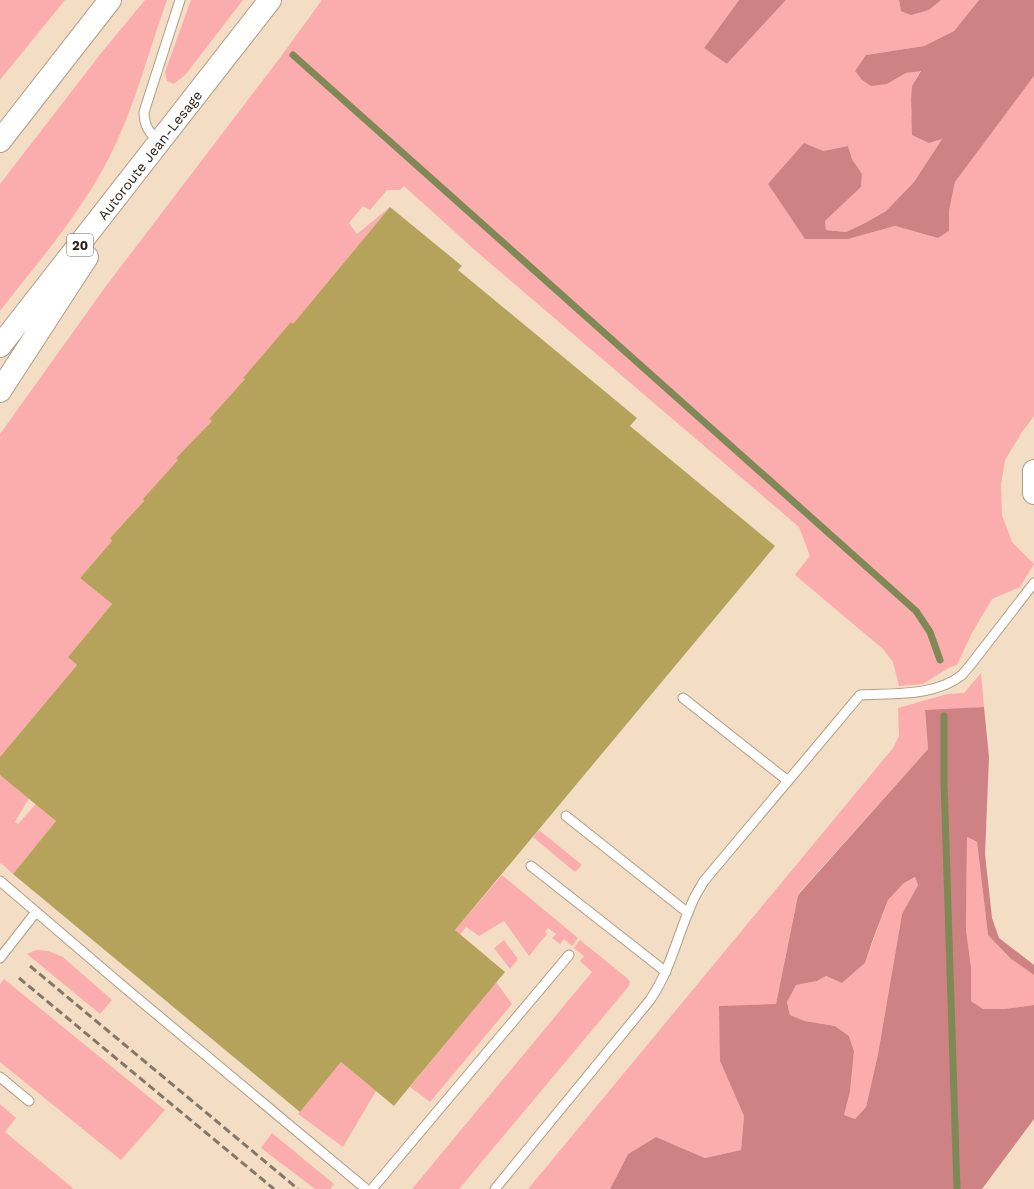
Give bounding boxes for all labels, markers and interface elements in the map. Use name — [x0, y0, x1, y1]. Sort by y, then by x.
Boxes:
street label: Autoroute Jean-Lesage — [95, 87, 205, 223]
road number: 20 — [67, 234, 93, 256]

